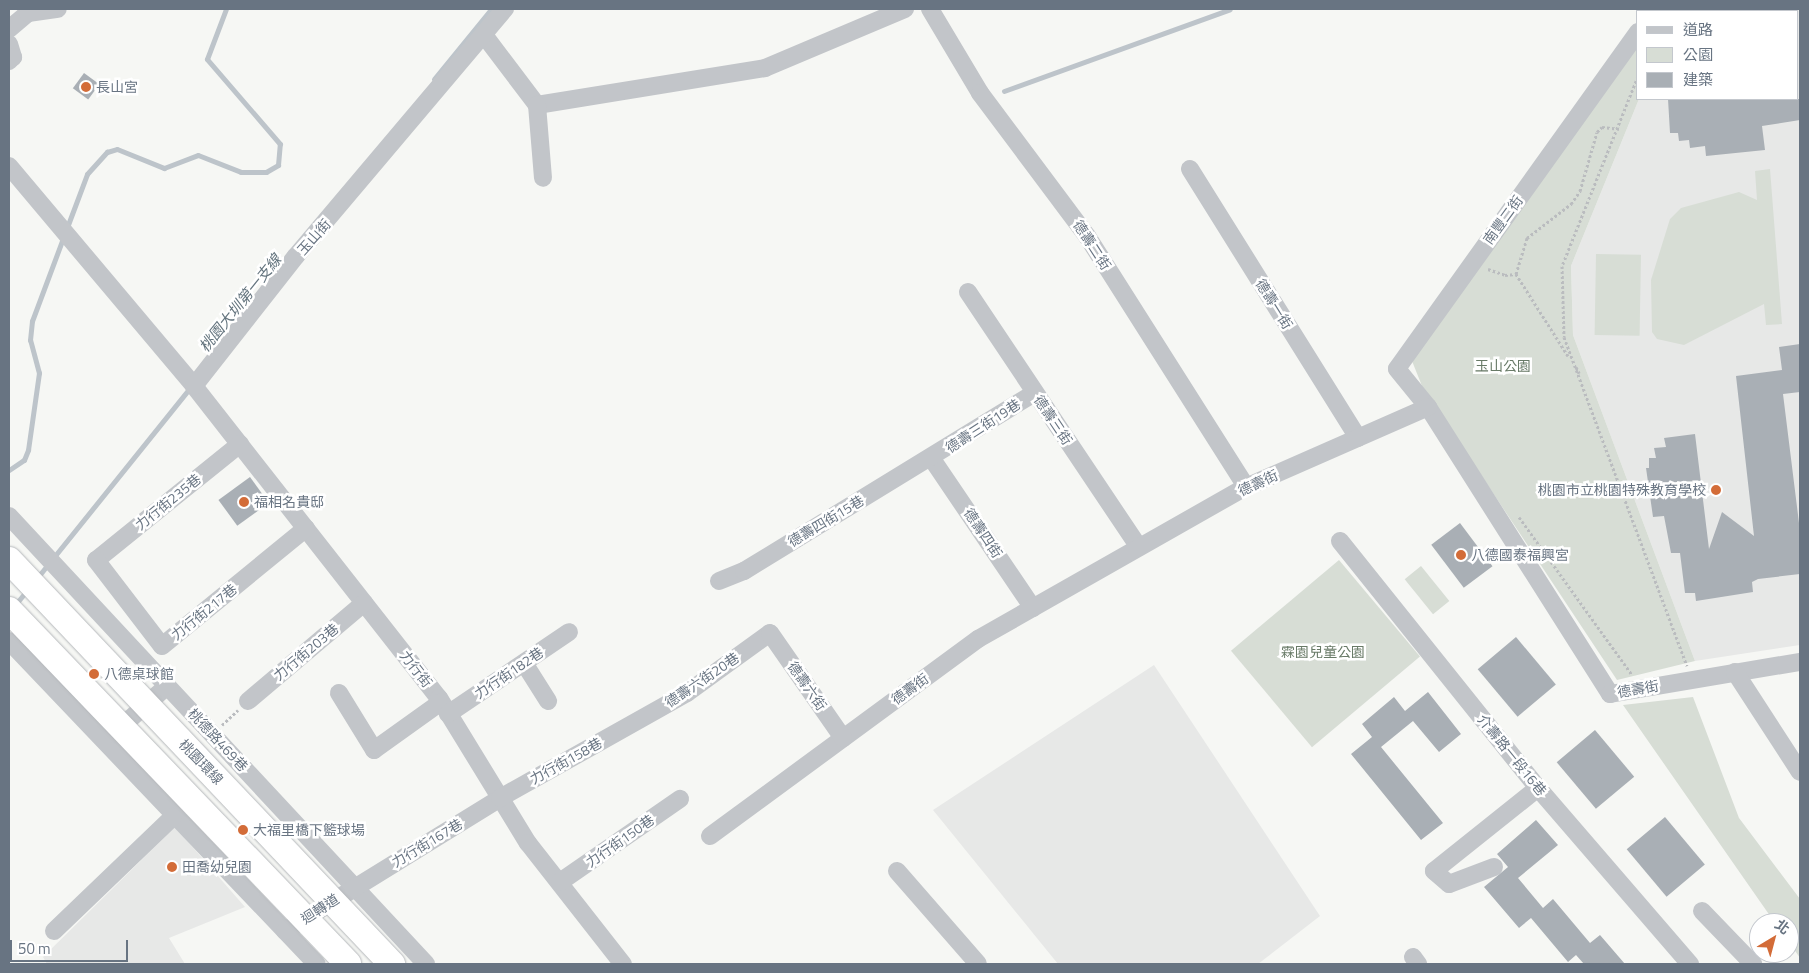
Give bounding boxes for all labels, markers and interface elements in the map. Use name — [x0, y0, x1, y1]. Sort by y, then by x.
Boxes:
legend — [1636, 10, 1799, 100]
text: 道路 — [1683, 18, 1713, 41]
text: 公園 — [1683, 43, 1713, 66]
text: 建築 — [1683, 68, 1713, 91]
place label: 長山宮 — [96, 79, 138, 95]
marker: 長山宮 — [80, 81, 92, 93]
street label: 南豐二街 — [1480, 192, 1526, 248]
street label: 玉山街 — [294, 216, 334, 258]
street label: 德壽二街 — [1070, 217, 1114, 273]
water label: 桃園大圳第一支線 — [195, 251, 285, 355]
street label: 德壽一街 — [1252, 276, 1296, 332]
park label: 玉山公園 — [1475, 358, 1531, 374]
street label: 德壽三街 — [1030, 392, 1076, 448]
street label: 德壽三街19巷 — [942, 396, 1024, 456]
street label: 德壽街 — [1235, 467, 1281, 499]
street label: 力行街235巷 — [132, 470, 204, 534]
place label: 桃園市立桃園特殊教育學校 — [1538, 482, 1706, 498]
marker: 桃園市立桃園特殊教育學校 — [1710, 484, 1722, 496]
street label: 德壽四街15巷 — [785, 492, 867, 550]
place label: 福相名貴邸 — [254, 494, 324, 510]
marker: 福相名貴邸 — [238, 496, 250, 508]
street label: 德壽四街 — [960, 505, 1006, 561]
place label: 八德國泰福興宮 — [1471, 547, 1569, 563]
marker: 八德國泰福興宮 — [1455, 549, 1467, 561]
street label: 力行街217巷 — [168, 580, 240, 644]
street label: 力行街203巷 — [270, 620, 342, 684]
street label: 力行街182巷 — [471, 644, 547, 702]
park label: 霖園兒童公園 — [1281, 644, 1365, 660]
street label: 力行街 — [396, 647, 436, 691]
street label: 德壽六街20巷 — [662, 649, 742, 711]
street label: 德壽六街 — [784, 658, 830, 714]
place label: 八德桌球館 — [104, 666, 174, 682]
marker: 八德桌球館 — [88, 668, 100, 680]
street label: 德壽街 — [888, 670, 932, 708]
street label: 德壽街 — [1616, 677, 1660, 701]
street label: 桃德路469巷 — [185, 705, 251, 775]
street label: 介壽路一段16巷 — [1474, 711, 1550, 799]
street label: 力行街158巷 — [527, 734, 605, 788]
street label: 桃園環線 — [176, 736, 226, 788]
street label: 力行街150巷 — [583, 811, 657, 871]
street label: 力行街167巷 — [389, 815, 465, 871]
place label: 大福里橋下籃球場 — [253, 822, 365, 838]
marker: 大福里橋下籃球場 — [237, 824, 249, 836]
place label: 田喬幼兒園 — [182, 859, 252, 875]
marker: 田喬幼兒園 — [166, 861, 178, 873]
street label: 迴轉道 — [298, 891, 342, 927]
north arrow — [1749, 913, 1799, 963]
text: 北 — [1771, 914, 1795, 939]
scale bar — [12, 930, 130, 962]
text: 50 m — [18, 937, 51, 960]

